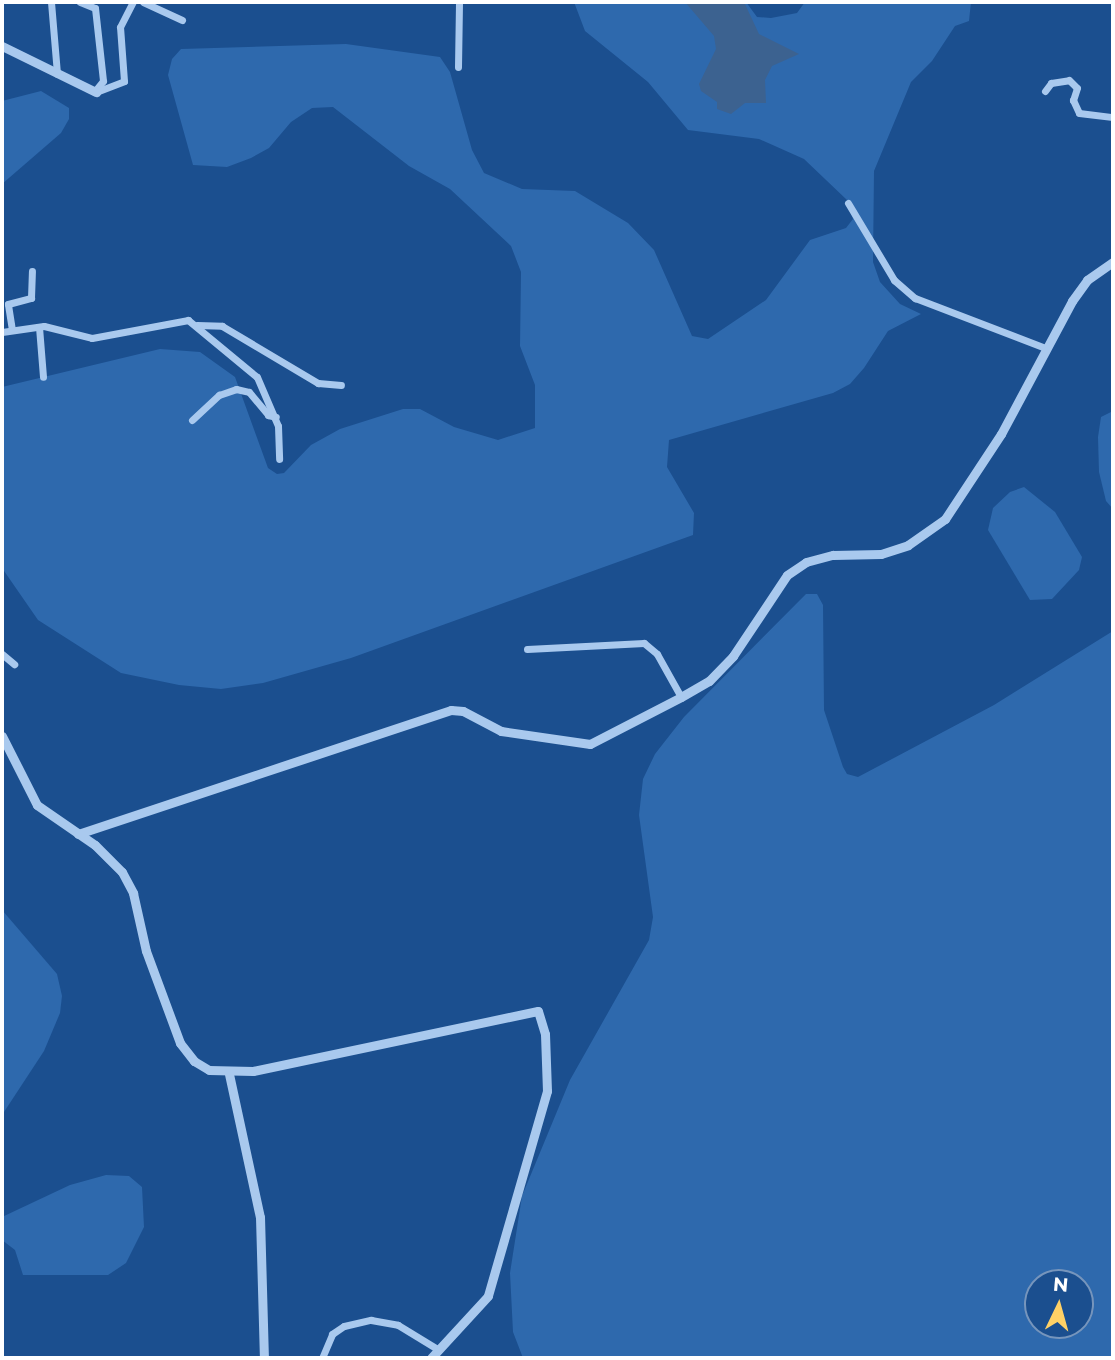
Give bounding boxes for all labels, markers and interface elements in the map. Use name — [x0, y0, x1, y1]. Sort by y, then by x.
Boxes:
north arrow — [1024, 1269, 1094, 1339]
text: N — [1052, 1272, 1069, 1297]

